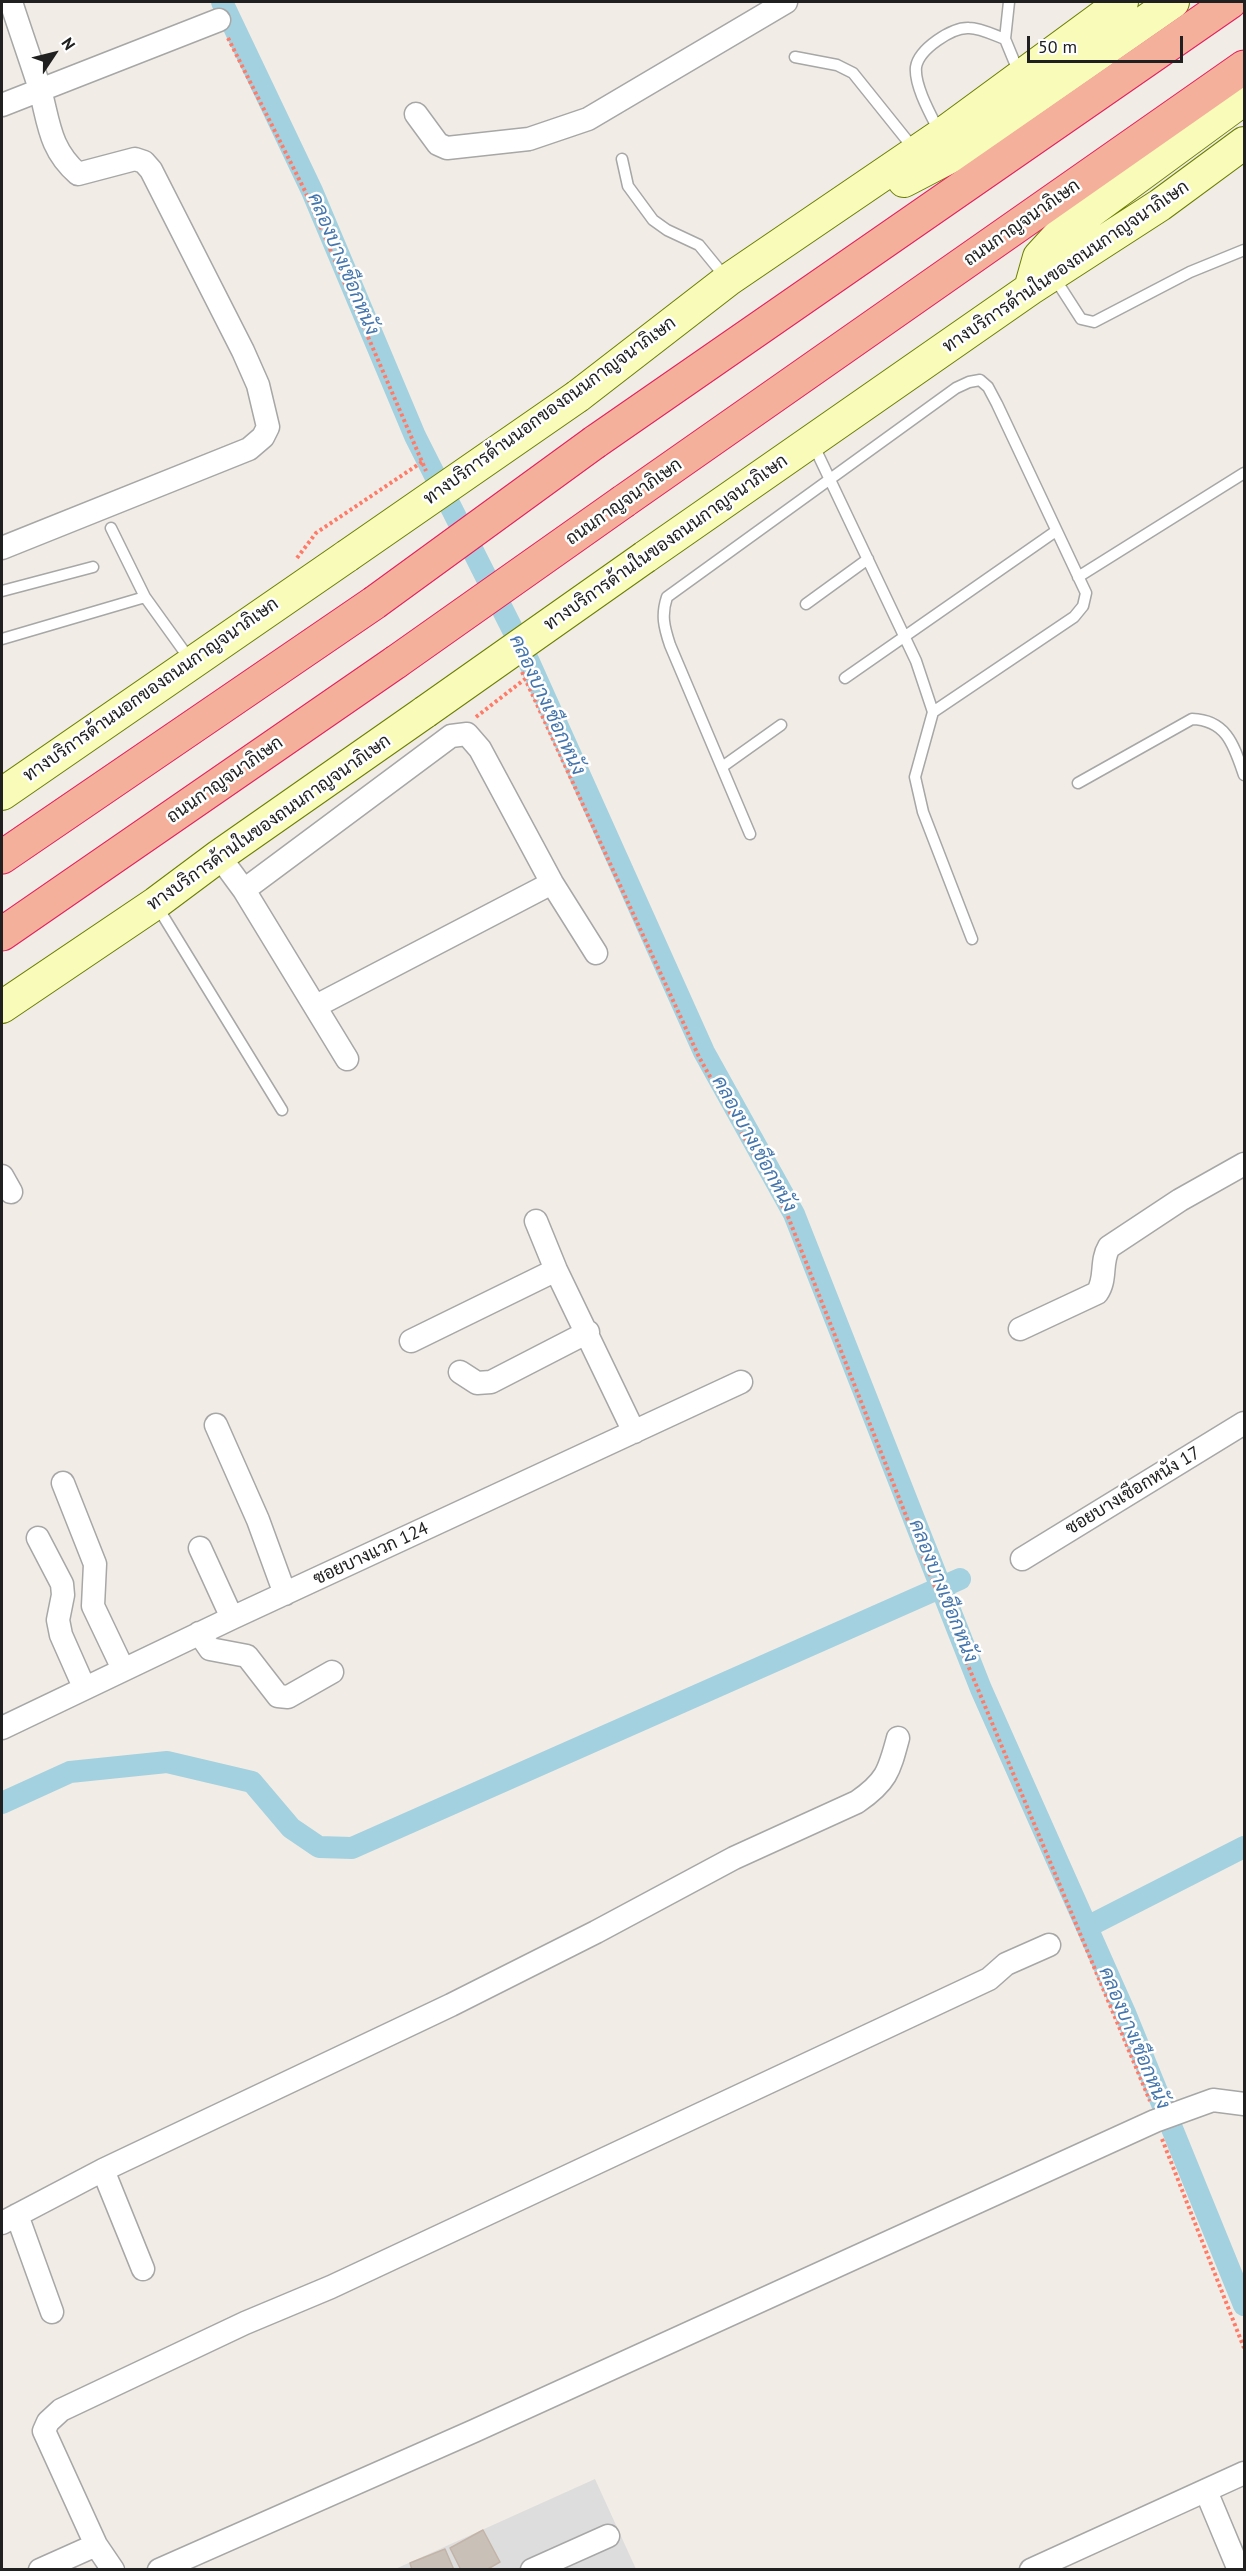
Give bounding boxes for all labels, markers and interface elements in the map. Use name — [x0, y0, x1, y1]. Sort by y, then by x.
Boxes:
north arrow — [24, 24, 84, 84]
scale bar — [1030, 24, 1186, 62]
text: N — [58, 34, 80, 54]
text: 50 m — [1038, 35, 1077, 58]
street label: ถนนกาญจนาภิเษก — [960, 175, 1084, 271]
street label: ทางบริการด้านในของถนนกาญจนาภิเษก — [939, 176, 1193, 358]
water label: คลองบางเชือกหนัง — [302, 189, 384, 339]
street label: ทางบริการด้านนอกของถนนกาญจนาภิเษก — [420, 312, 680, 510]
street label: ทางบริการด้านในของถนนกาญจนาภิเษก — [540, 450, 792, 636]
street label: ถนนกาญจนาภิเษก — [562, 454, 686, 550]
street label: ทางบริการด้านนอกของถนนกาญจนาภิเษก — [19, 593, 283, 787]
water label: คลองบางเชือกหนัง — [504, 631, 590, 779]
street label: ทางบริการด้านในของถนนกาญจนาภิเษก — [143, 730, 395, 916]
street label: ถนนกาญจนาภิเษก — [163, 732, 287, 828]
water label: คลองบางเชือกหนัง — [707, 1072, 801, 1216]
street label: ซอยบางเชือกหนัง 17 — [1062, 1442, 1204, 1540]
water label: คลองบางเชือกหนัง — [903, 1516, 983, 1666]
street label: ซอยบางแวก 124 — [310, 1518, 432, 1590]
water label: คลองบางเชือกหนัง — [1093, 1963, 1175, 2113]

